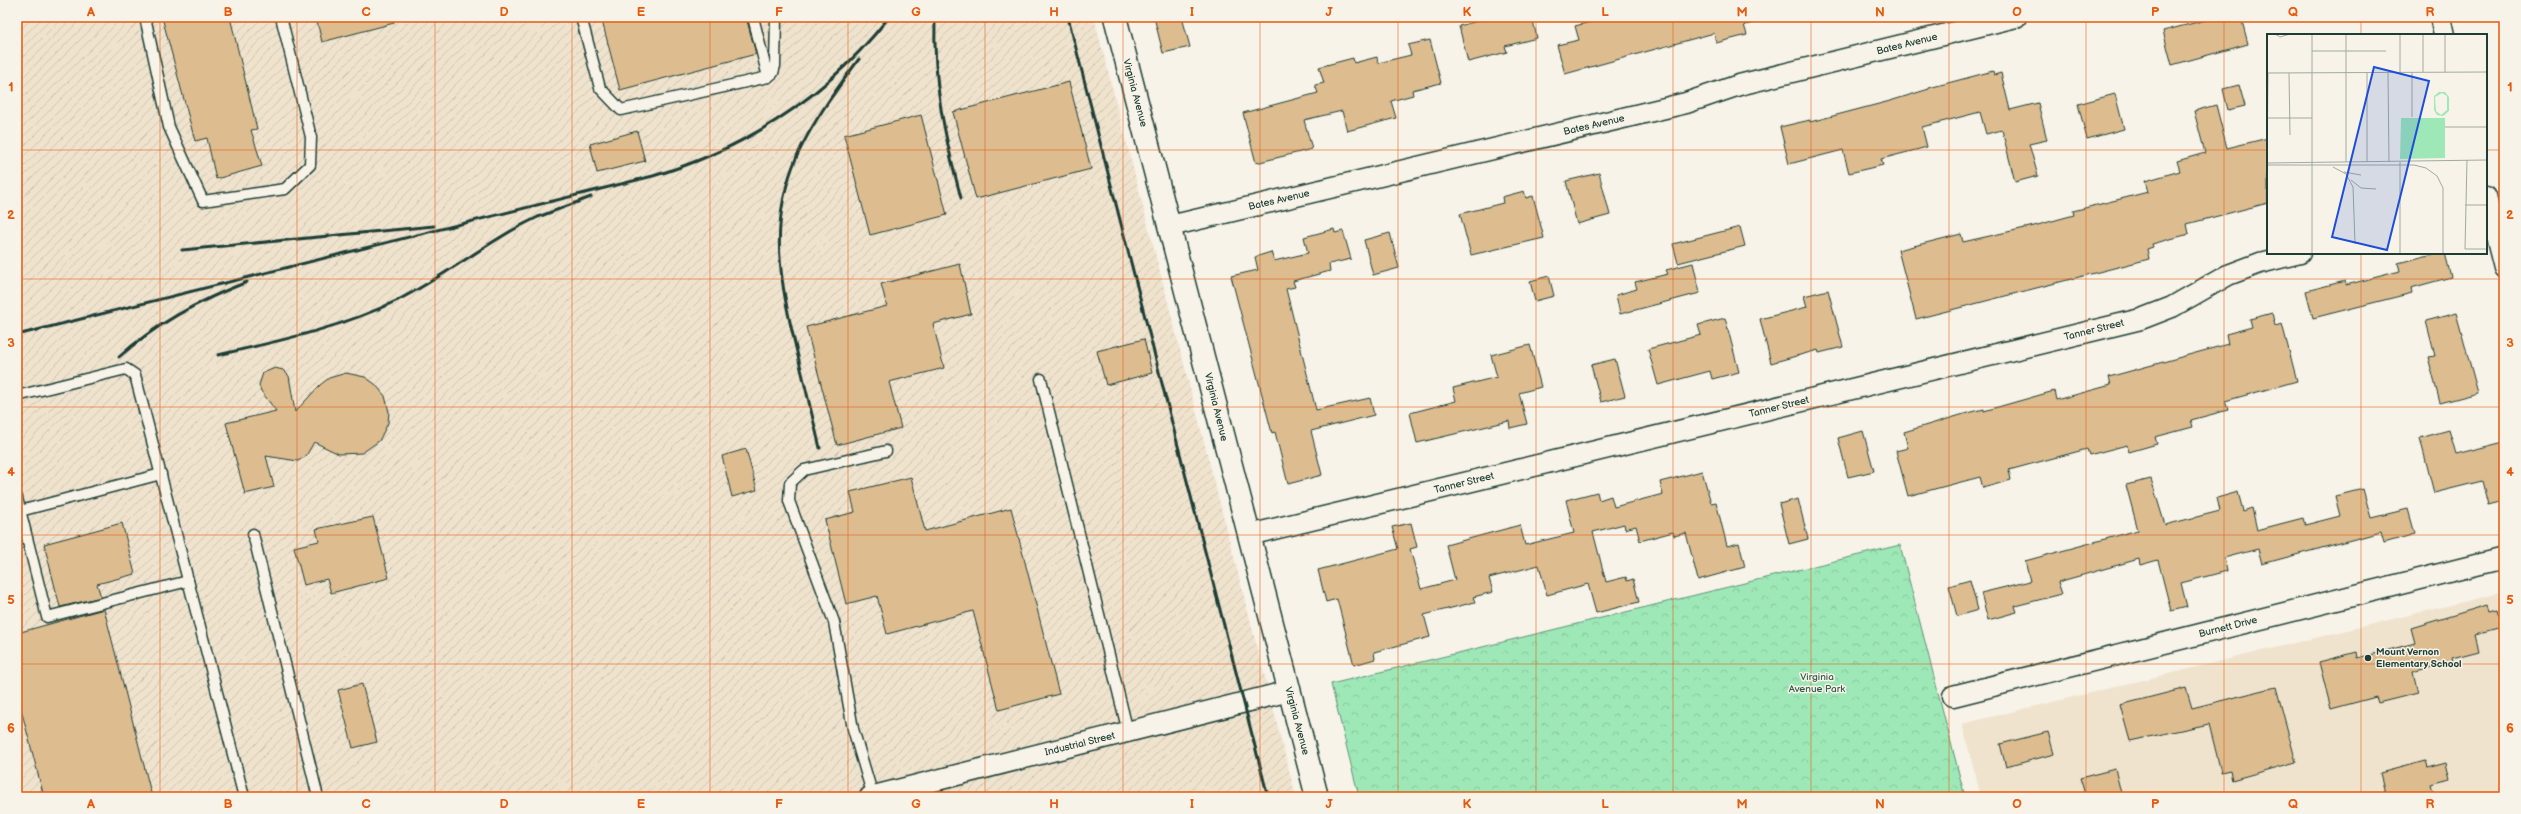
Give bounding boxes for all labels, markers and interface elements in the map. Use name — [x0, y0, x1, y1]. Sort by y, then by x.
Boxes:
text: A — [86, 4, 95, 20]
text: B — [223, 4, 233, 20]
text: C — [361, 4, 371, 20]
text: D — [499, 4, 509, 20]
text: E — [637, 4, 646, 20]
text: F — [775, 4, 783, 20]
text: G — [911, 4, 921, 20]
text: H — [1049, 4, 1059, 20]
text: I — [1190, 4, 1194, 20]
text: J — [1325, 4, 1333, 20]
text: K — [1463, 4, 1472, 20]
text: L — [1601, 4, 1609, 20]
text: M — [1736, 4, 1748, 20]
text: N — [1875, 4, 1885, 20]
text: O — [2012, 4, 2022, 20]
text: P — [2151, 4, 2160, 20]
text: Q — [2288, 4, 2298, 20]
text: R — [2426, 4, 2435, 20]
street label: Bates Avenue — [1875, 31, 1939, 57]
inset map — [2267, 34, 2487, 254]
street label: Virginia Avenue — [1120, 58, 1150, 128]
text: 1 — [8, 79, 14, 95]
text: 1 — [2507, 79, 2513, 95]
street label: Bates Avenue — [1562, 112, 1626, 138]
street label: Bates Avenue — [1247, 187, 1311, 213]
text: 2 — [7, 207, 15, 223]
text: 2 — [2506, 207, 2514, 223]
street label: Tanner Street — [2063, 317, 2125, 343]
text: 3 — [7, 335, 15, 351]
text: 3 — [2506, 335, 2514, 351]
street label: Virginia Avenue — [1202, 372, 1230, 442]
street label: Tanner Street — [1748, 394, 1810, 420]
text: 4 — [7, 464, 15, 480]
text: 4 — [2506, 464, 2514, 480]
street label: Tanner Street — [1433, 470, 1495, 496]
text: 5 — [7, 592, 15, 608]
text: 5 — [2506, 592, 2514, 608]
street label: Burnett Drive — [2197, 614, 2259, 640]
place label: Mount Vernon Elementary School — [2376, 646, 2462, 670]
marker: Mount Vernon Elementary School — [2363, 653, 2373, 663]
park label: Virginia Avenue Park — [1789, 671, 1845, 695]
street label: Virginia Avenue — [1282, 686, 1312, 756]
text: 6 — [7, 720, 15, 736]
text: 6 — [2506, 720, 2514, 736]
street label: Industrial Street — [1044, 729, 1116, 759]
text: A — [86, 796, 95, 812]
text: B — [223, 796, 233, 812]
text: C — [361, 796, 371, 812]
text: D — [499, 796, 509, 812]
text: E — [637, 796, 646, 812]
text: F — [775, 796, 783, 812]
text: G — [911, 796, 921, 812]
text: H — [1049, 796, 1059, 812]
text: I — [1190, 796, 1194, 812]
text: J — [1325, 796, 1333, 812]
text: K — [1463, 796, 1472, 812]
text: L — [1601, 796, 1609, 812]
text: M — [1736, 796, 1748, 812]
text: N — [1875, 796, 1885, 812]
text: O — [2012, 796, 2022, 812]
text: P — [2151, 796, 2160, 812]
text: Q — [2288, 796, 2298, 812]
text: R — [2426, 796, 2435, 812]

